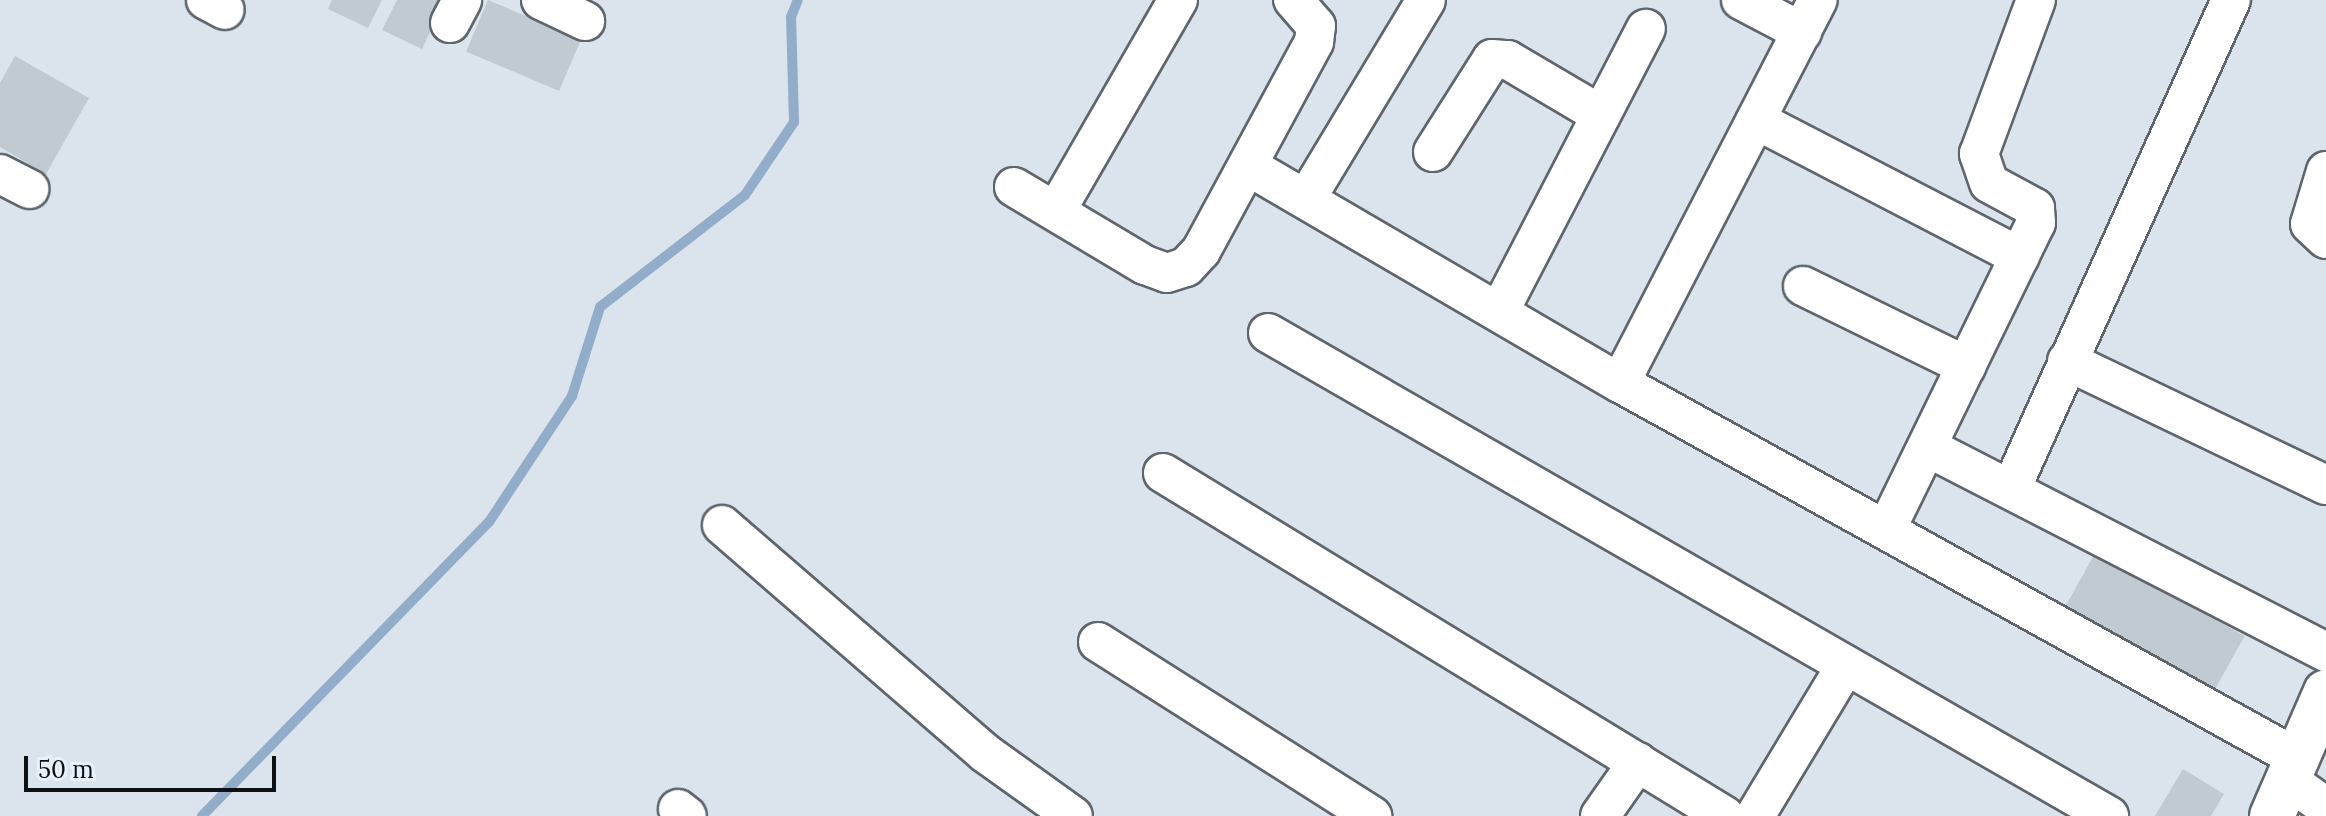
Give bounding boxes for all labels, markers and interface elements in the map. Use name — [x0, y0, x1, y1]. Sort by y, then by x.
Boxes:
scale bar — [28, 740, 280, 790]
text: 50 m — [38, 754, 94, 785]

